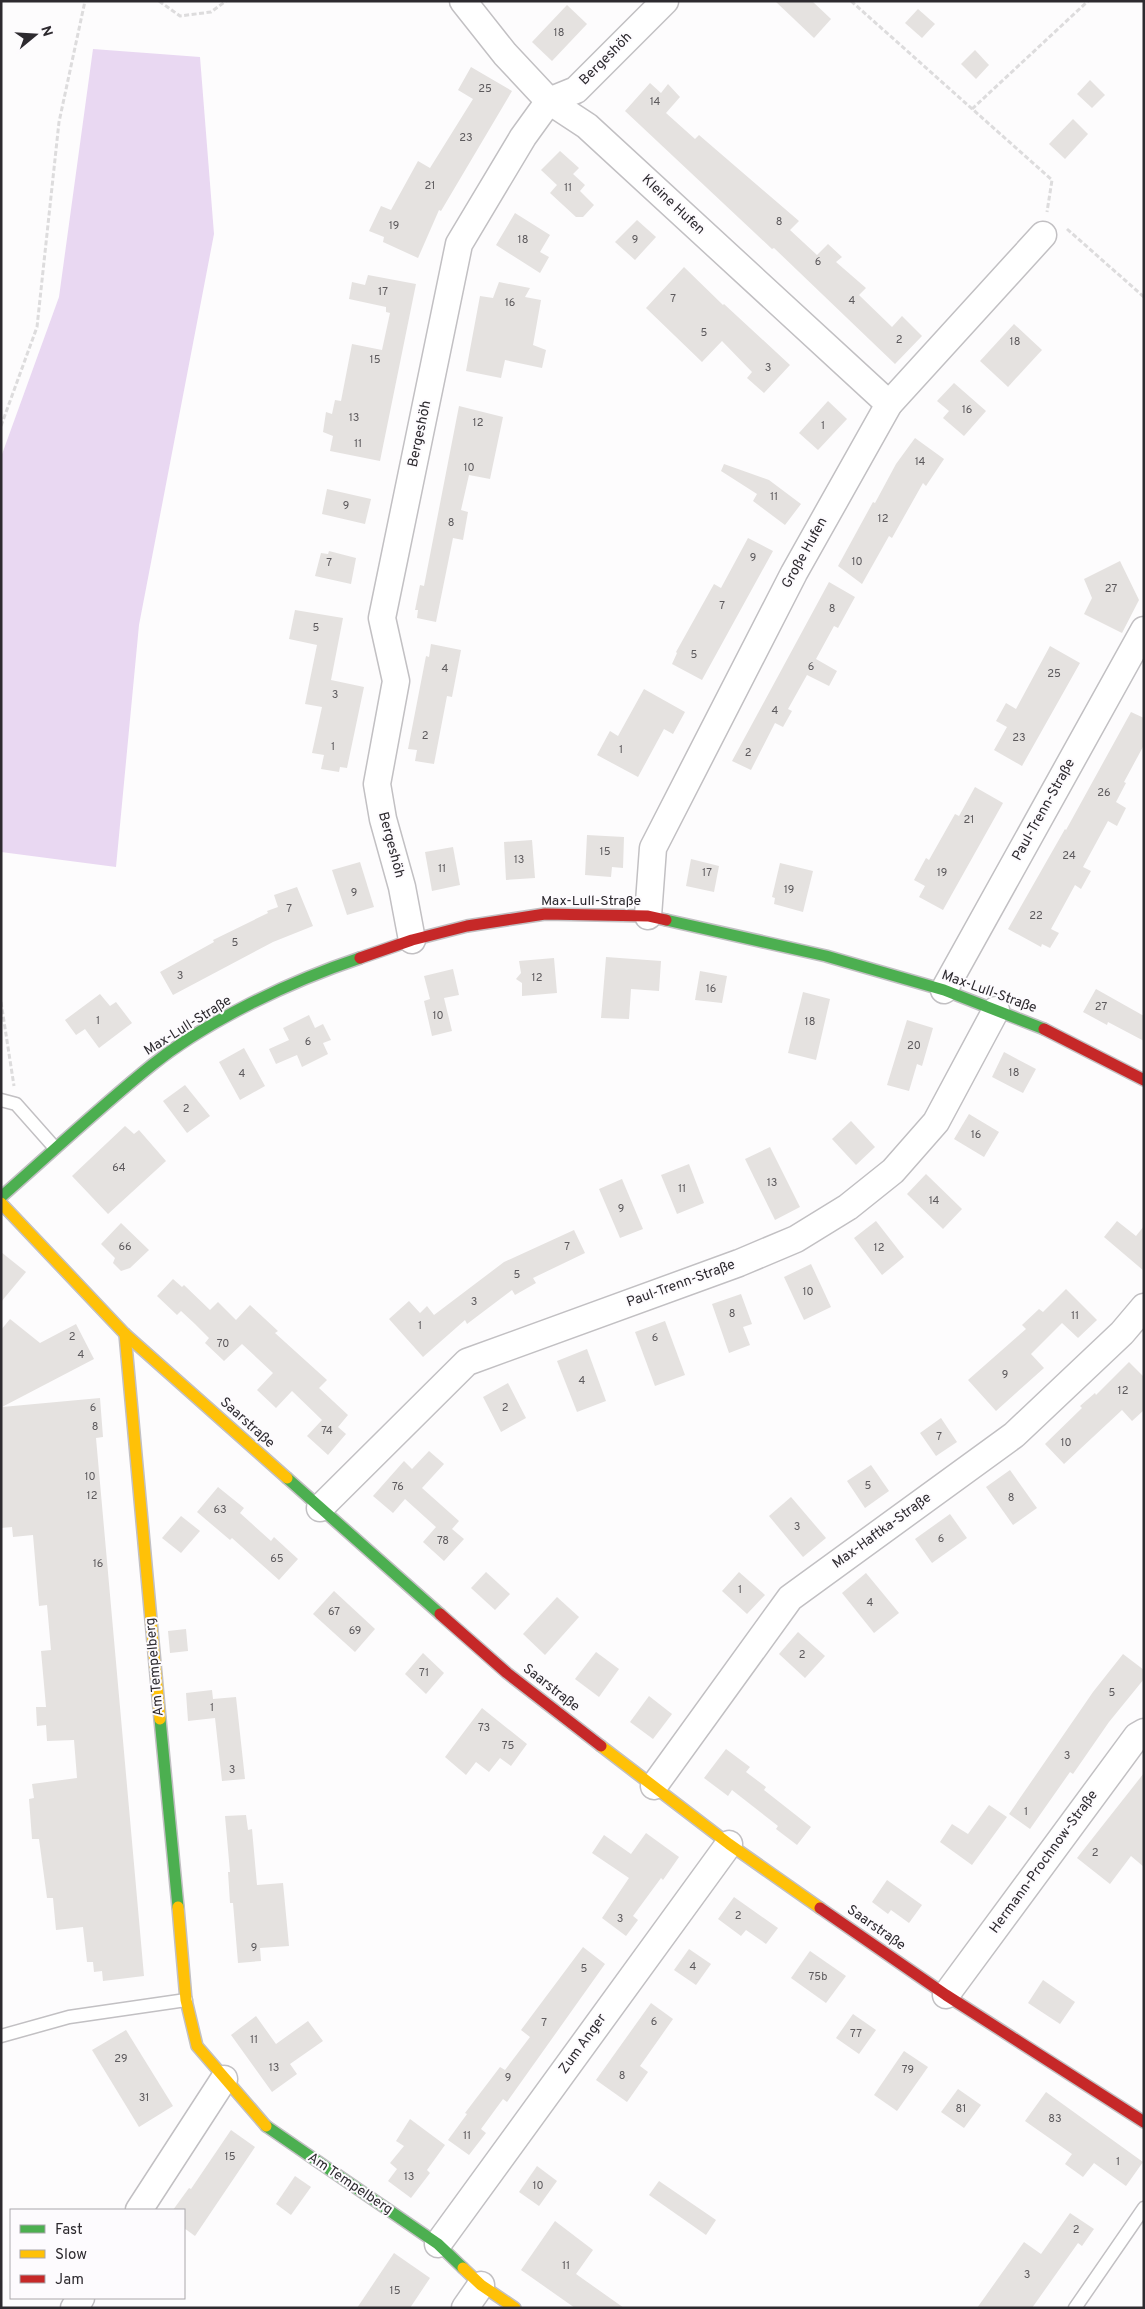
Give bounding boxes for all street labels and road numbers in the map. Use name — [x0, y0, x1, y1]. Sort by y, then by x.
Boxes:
street label: Bergeshöh — [576, 29, 636, 89]
street label: Kleine Hufen — [638, 171, 708, 239]
street label: Bergeshöh — [405, 399, 435, 469]
street label: Große Hufen — [779, 514, 831, 592]
street label: Paul-Trenn-Straße — [1009, 756, 1079, 864]
street label: Bergeshöh — [374, 810, 408, 880]
street label: Max-Lull-Straße — [541, 893, 641, 910]
street label: Max-Lull-Straße — [939, 967, 1039, 1017]
street label: Max-Lull-Straße — [141, 992, 235, 1060]
street label: Paul-Trenn-Straße — [624, 1256, 738, 1312]
street label: Saarstraße — [216, 1394, 278, 1452]
street label: Max-Haftka-Straße — [829, 1489, 935, 1573]
street label: Am Tempelberg — [142, 1617, 168, 1717]
street label: Saarstraße — [519, 1660, 583, 1716]
street label: Hermann-Prochnow-Straße — [986, 1787, 1102, 1937]
street label: Saarstraße — [843, 1902, 909, 1954]
street label: Zum Anger — [556, 2010, 611, 2077]
street label: Am Tempelberg — [304, 2149, 396, 2219]

